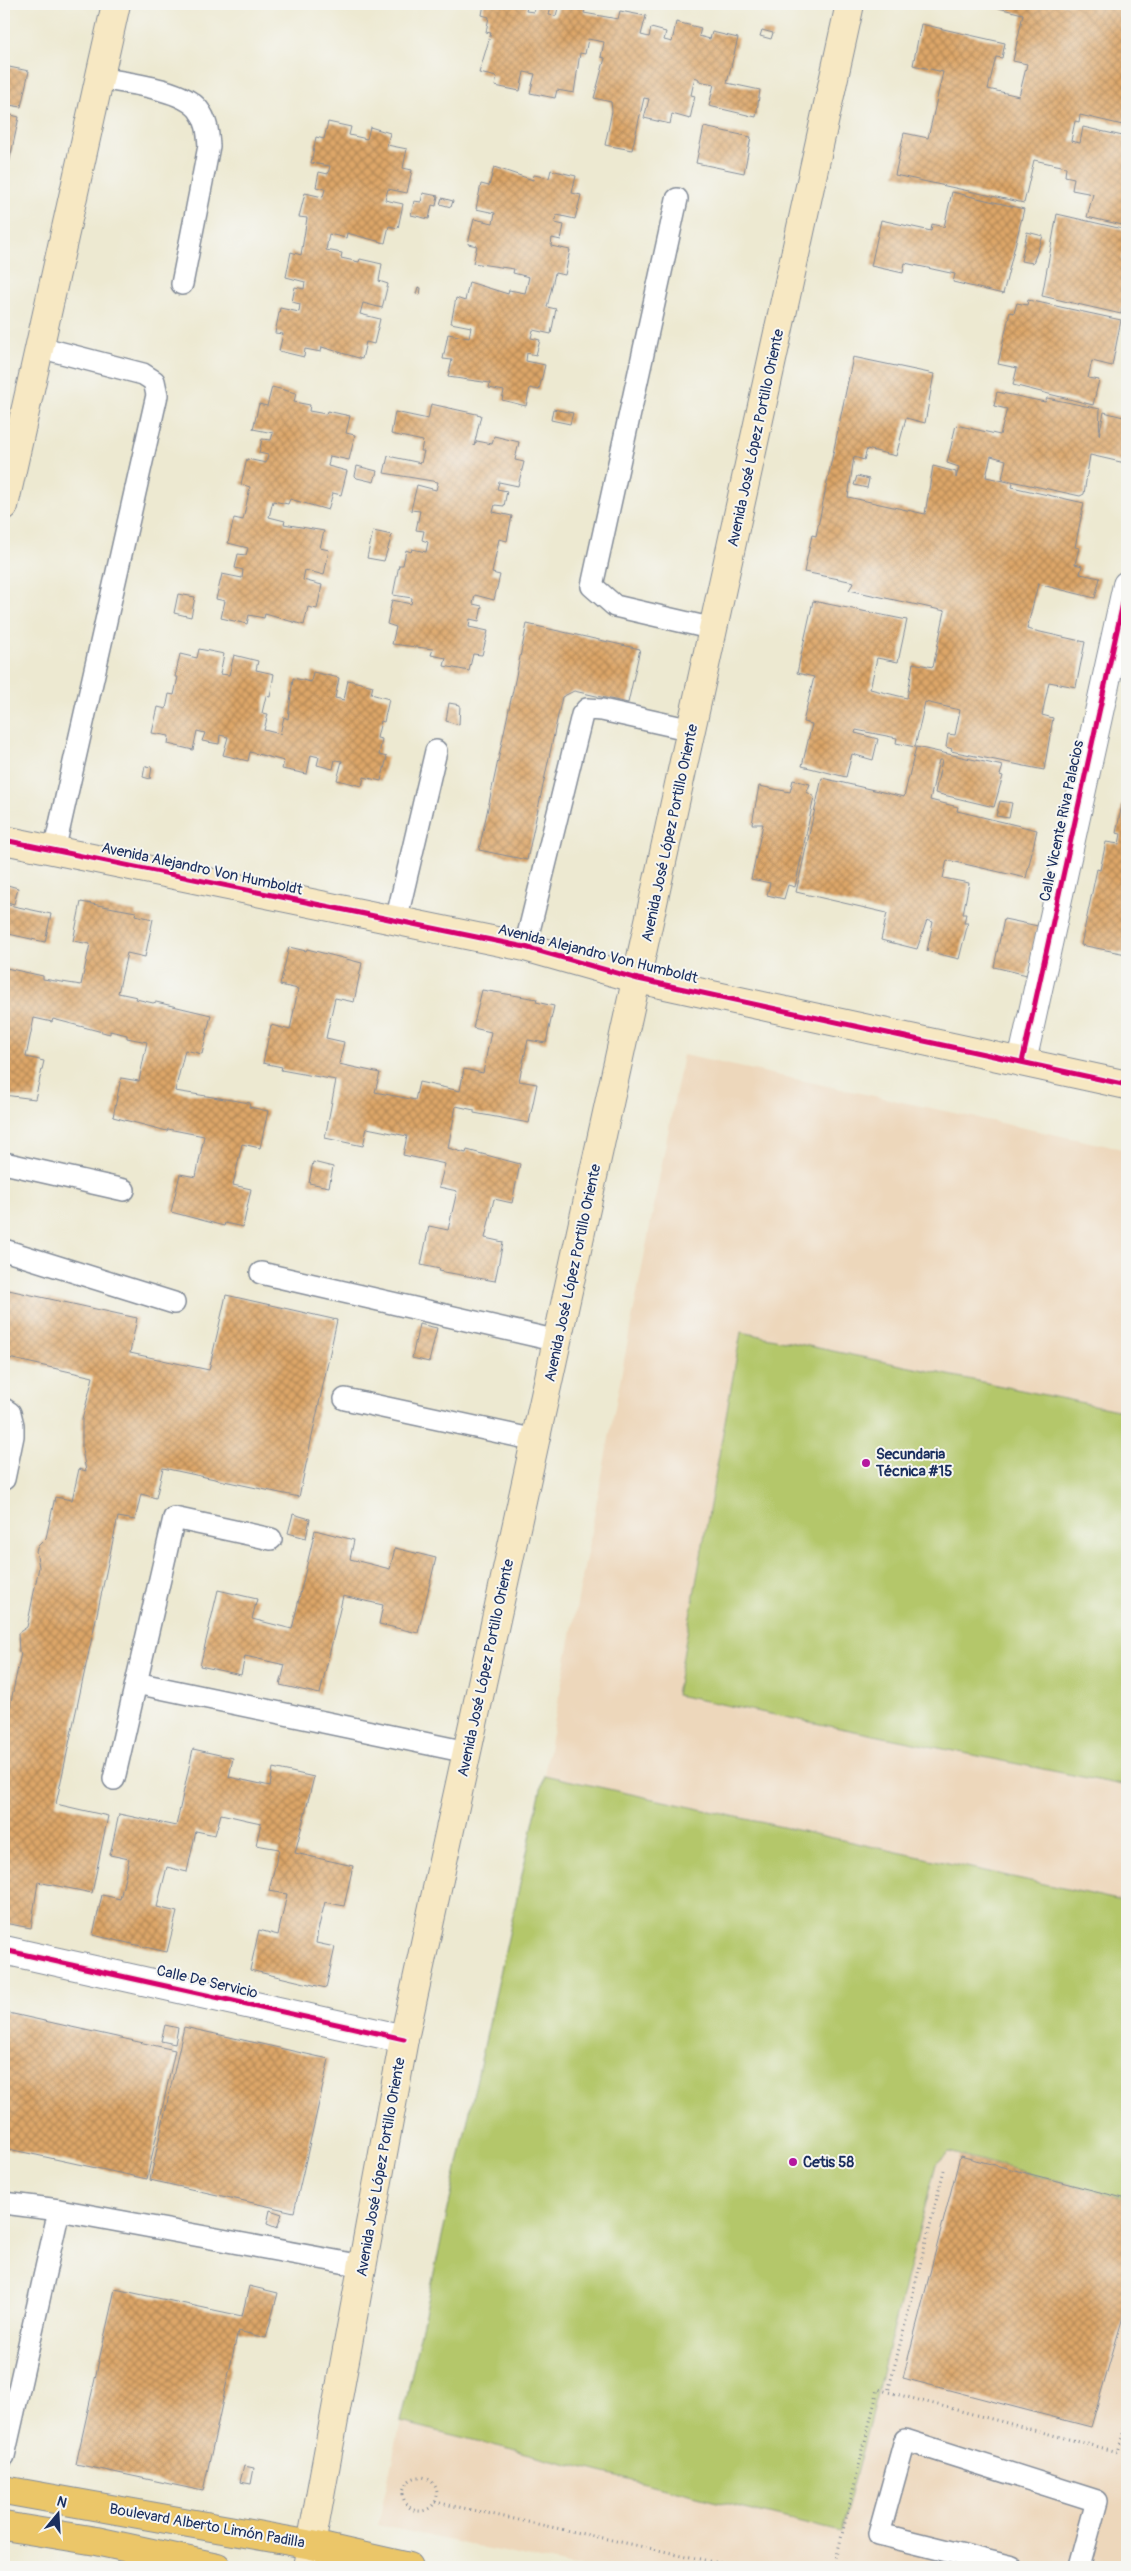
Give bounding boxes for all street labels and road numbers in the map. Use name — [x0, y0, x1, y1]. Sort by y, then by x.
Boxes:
street label: Avenida José López Portillo Oriente — [724, 327, 789, 549]
street label: Avenida José López Portillo Oriente — [638, 722, 703, 944]
street label: Calle Vicente Riva Palacios — [1036, 738, 1088, 903]
street label: Avenida Alejandro Von Humboldt — [100, 838, 305, 900]
street label: Avenida Alejandro Von Humboldt — [496, 920, 701, 988]
street label: Avenida José López Portillo Oriente — [541, 1162, 606, 1384]
street label: Avenida José López Portillo Oriente — [454, 1557, 519, 1779]
street label: Calle De Servicio — [155, 1961, 259, 2003]
street label: Avenida José López Portillo Oriente — [352, 2055, 410, 2278]
street label: Boulevard Alberto Limón Padilla — [108, 2499, 306, 2553]

